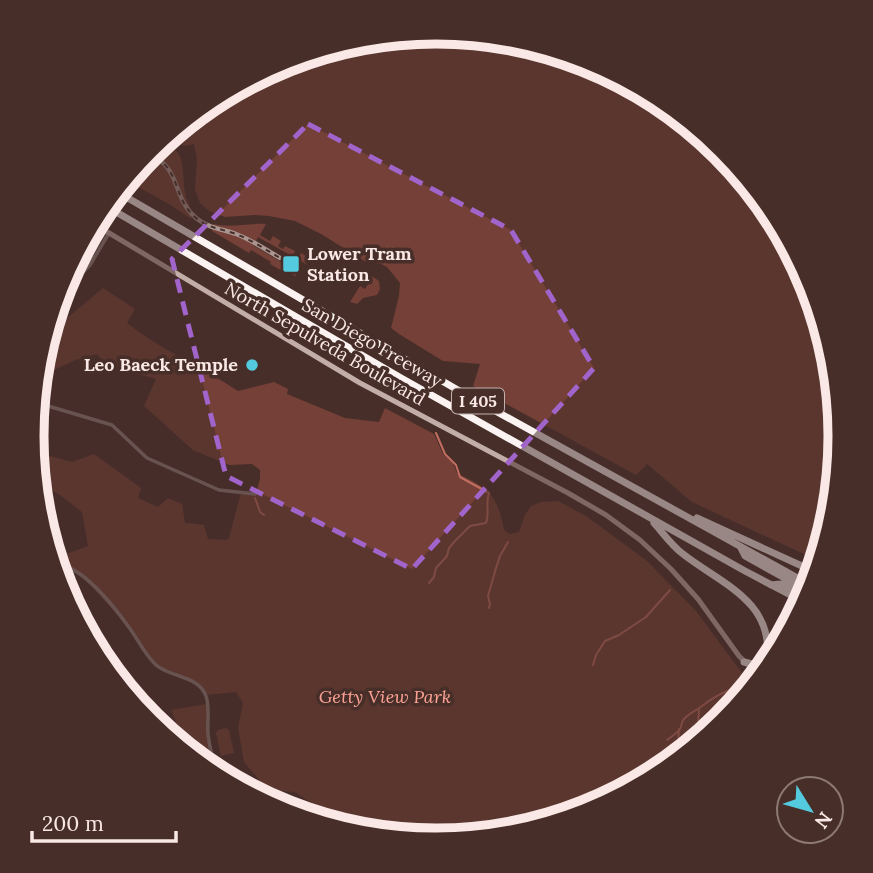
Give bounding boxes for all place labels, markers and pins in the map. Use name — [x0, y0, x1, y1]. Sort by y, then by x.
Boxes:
place label: Lower Tram Station — [307, 242, 412, 286]
marker: Lower Tram Station — [281, 254, 301, 274]
place label: Leo Baeck Temple — [84, 353, 238, 376]
marker: Leo Baeck Temple — [244, 357, 260, 373]

